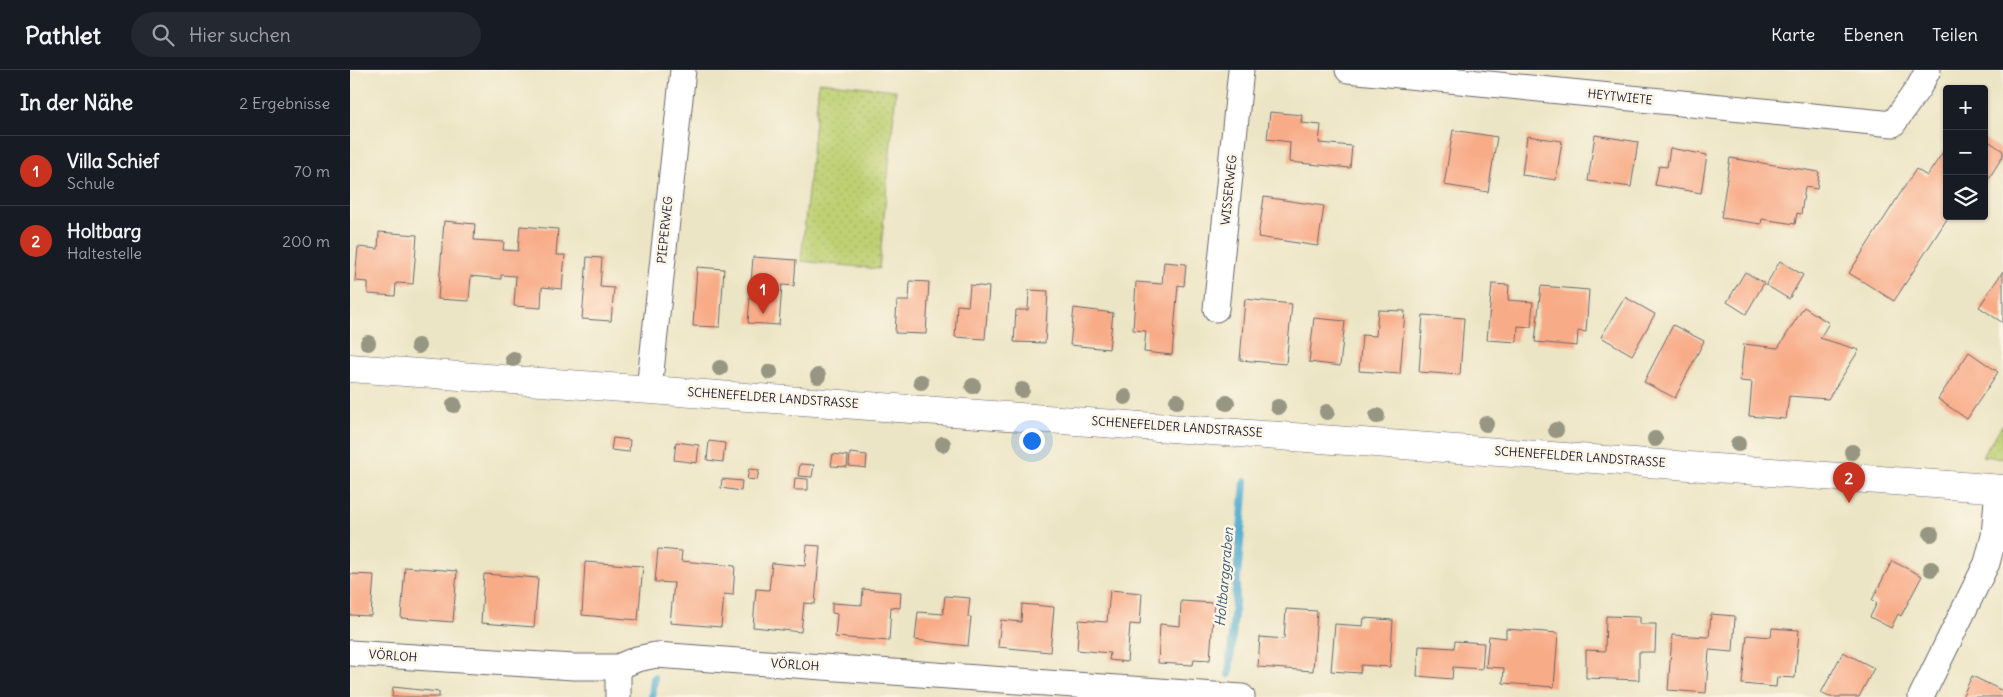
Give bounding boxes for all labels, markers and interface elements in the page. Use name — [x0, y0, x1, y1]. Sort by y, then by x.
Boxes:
search box — [131, 12, 481, 57]
text: Pathlet — [25, 20, 101, 50]
icon: search — [149, 21, 177, 49]
text: Hier suchen — [189, 23, 291, 47]
text: Karte — [1771, 23, 1815, 46]
text: Ebenen — [1843, 23, 1904, 46]
text: Teilen — [1932, 23, 1978, 46]
map controls — [1943, 85, 1988, 220]
button: + — [1943, 85, 1988, 130]
street label: HEYTWIETE — [1587, 86, 1653, 107]
text: In der Nähe — [20, 89, 133, 116]
text: 2 Ergebnisse — [239, 93, 330, 113]
button: − — [1943, 130, 1988, 175]
text: Villa Schief — [67, 149, 159, 173]
street label: WISSERWEG — [1217, 154, 1240, 226]
text: 1 — [33, 161, 39, 181]
text: 70 m — [294, 161, 330, 181]
text: Schule — [67, 173, 115, 193]
button: layers — [1943, 175, 1988, 220]
street label: PIEPERWEG — [654, 195, 676, 264]
text: Holtbarg — [67, 219, 141, 243]
text: 2 — [32, 231, 40, 251]
text: 200 m — [282, 231, 330, 251]
text: Haltestelle — [67, 243, 142, 263]
pin: 1 — [747, 273, 779, 314]
street label: SCHENEFELDER LANDSTRASSE — [687, 384, 859, 411]
street label: SCHENEFELDER LANDSTRASSE — [1091, 413, 1263, 440]
your location — [1019, 428, 1045, 454]
street label: SCHENEFELDER LANDSTRASSE — [1494, 443, 1666, 470]
pin: 2 — [1833, 462, 1865, 503]
water label: Holtbarggraben — [1211, 526, 1237, 627]
street label: VÖRLOH — [368, 646, 418, 665]
street label: VÖRLOH — [770, 655, 820, 674]

